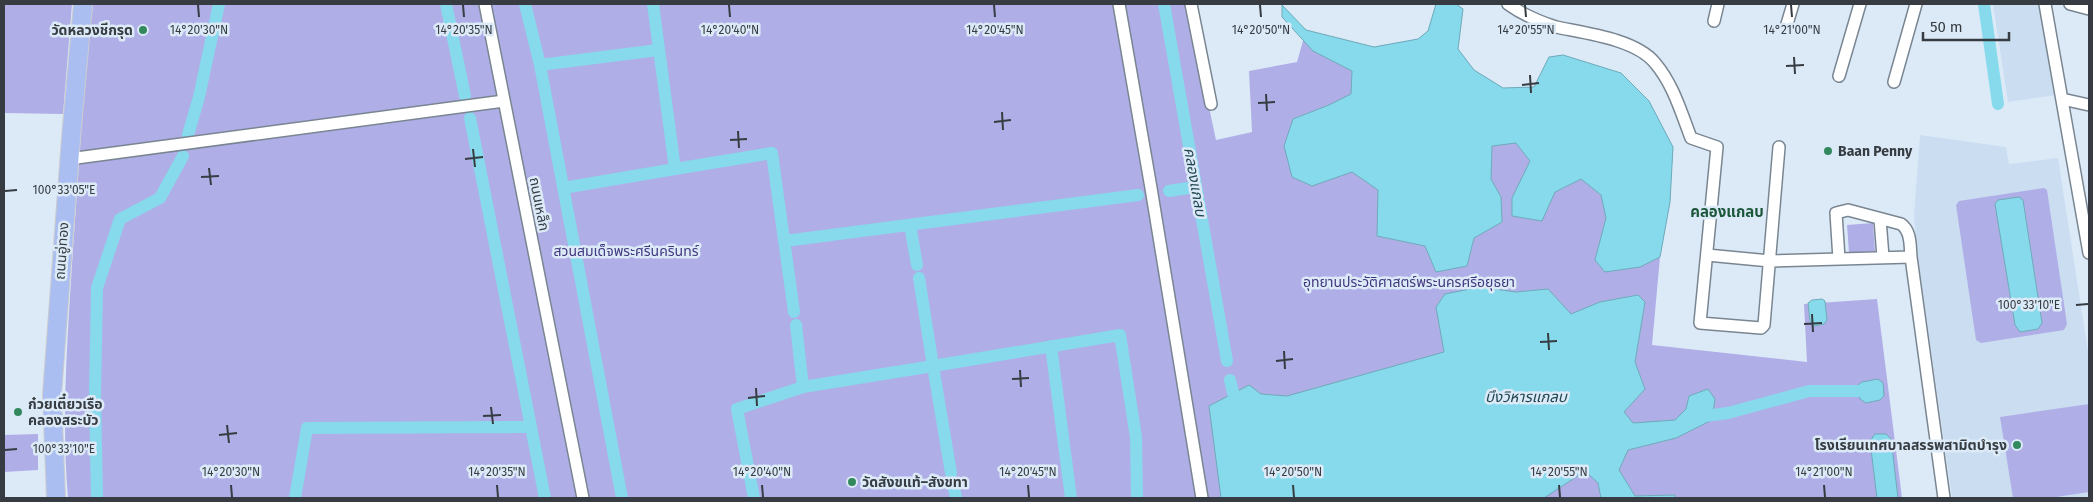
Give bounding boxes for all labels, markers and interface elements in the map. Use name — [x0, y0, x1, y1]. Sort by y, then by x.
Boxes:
scale bar — [1923, 10, 2009, 42]
text: 50 m — [1930, 18, 1963, 36]
place label: วัดหลวงชีกรุด — [51, 22, 133, 39]
text: 14°20'30"N — [170, 23, 228, 37]
text: 14°20'35"N — [435, 23, 493, 37]
text: 14°20'40"N — [701, 23, 759, 37]
text: 14°20'45"N — [966, 23, 1024, 37]
text: 14°20'50"N — [1232, 23, 1290, 37]
text: 14°20'55"N — [1497, 23, 1555, 37]
text: 14°21'00"N — [1763, 23, 1821, 37]
marker: วัดหลวงชีกรุด — [137, 24, 149, 36]
place label: Baan Penny — [1838, 143, 1913, 160]
marker: Baan Penny — [1822, 145, 1834, 157]
water label: คลองแกลบ — [1180, 146, 1210, 219]
street label: ถนนเหล็ก — [525, 176, 553, 232]
text: 100°33'05"E — [33, 183, 95, 197]
district label: คลองแกลบ — [1690, 203, 1764, 221]
street label: ถนนอู่ทอง — [52, 222, 72, 280]
park label: สวนสมเด็จพระศรีนครินทร์ — [553, 243, 699, 260]
park label: อุทยานประวัติศาสตร์พระนครศรีอยุธยา — [1303, 274, 1515, 291]
text: 100°33'10"E — [1998, 298, 2060, 312]
water label: บึงวิหารแกลบ — [1485, 388, 1568, 406]
place label: ก๋วยเตี๋ยวเรือ คลองสระบัว — [28, 393, 103, 429]
marker: ก๋วยเตี๋ยวเรือ คลองสระบัว — [12, 406, 24, 418]
place label: โรงเรียนเทศบาลสรรพสามิตบำรุง — [1815, 437, 2007, 454]
marker: โรงเรียนเทศบาลสรรพสามิตบำรุง — [2011, 439, 2023, 451]
text: 100°33'10"E — [33, 442, 95, 456]
text: 14°20'30"N — [202, 465, 260, 479]
text: 14°20'35"N — [468, 465, 526, 479]
text: 14°20'40"N — [733, 465, 791, 479]
text: 14°20'45"N — [999, 465, 1057, 479]
text: 14°20'50"N — [1264, 465, 1322, 479]
text: 14°20'55"N — [1530, 465, 1588, 479]
text: 14°21'00"N — [1795, 465, 1853, 479]
place label: วัดสังขแท้–สังขทา — [862, 474, 968, 491]
marker: วัดสังขแท้–สังขทา — [846, 476, 858, 488]

